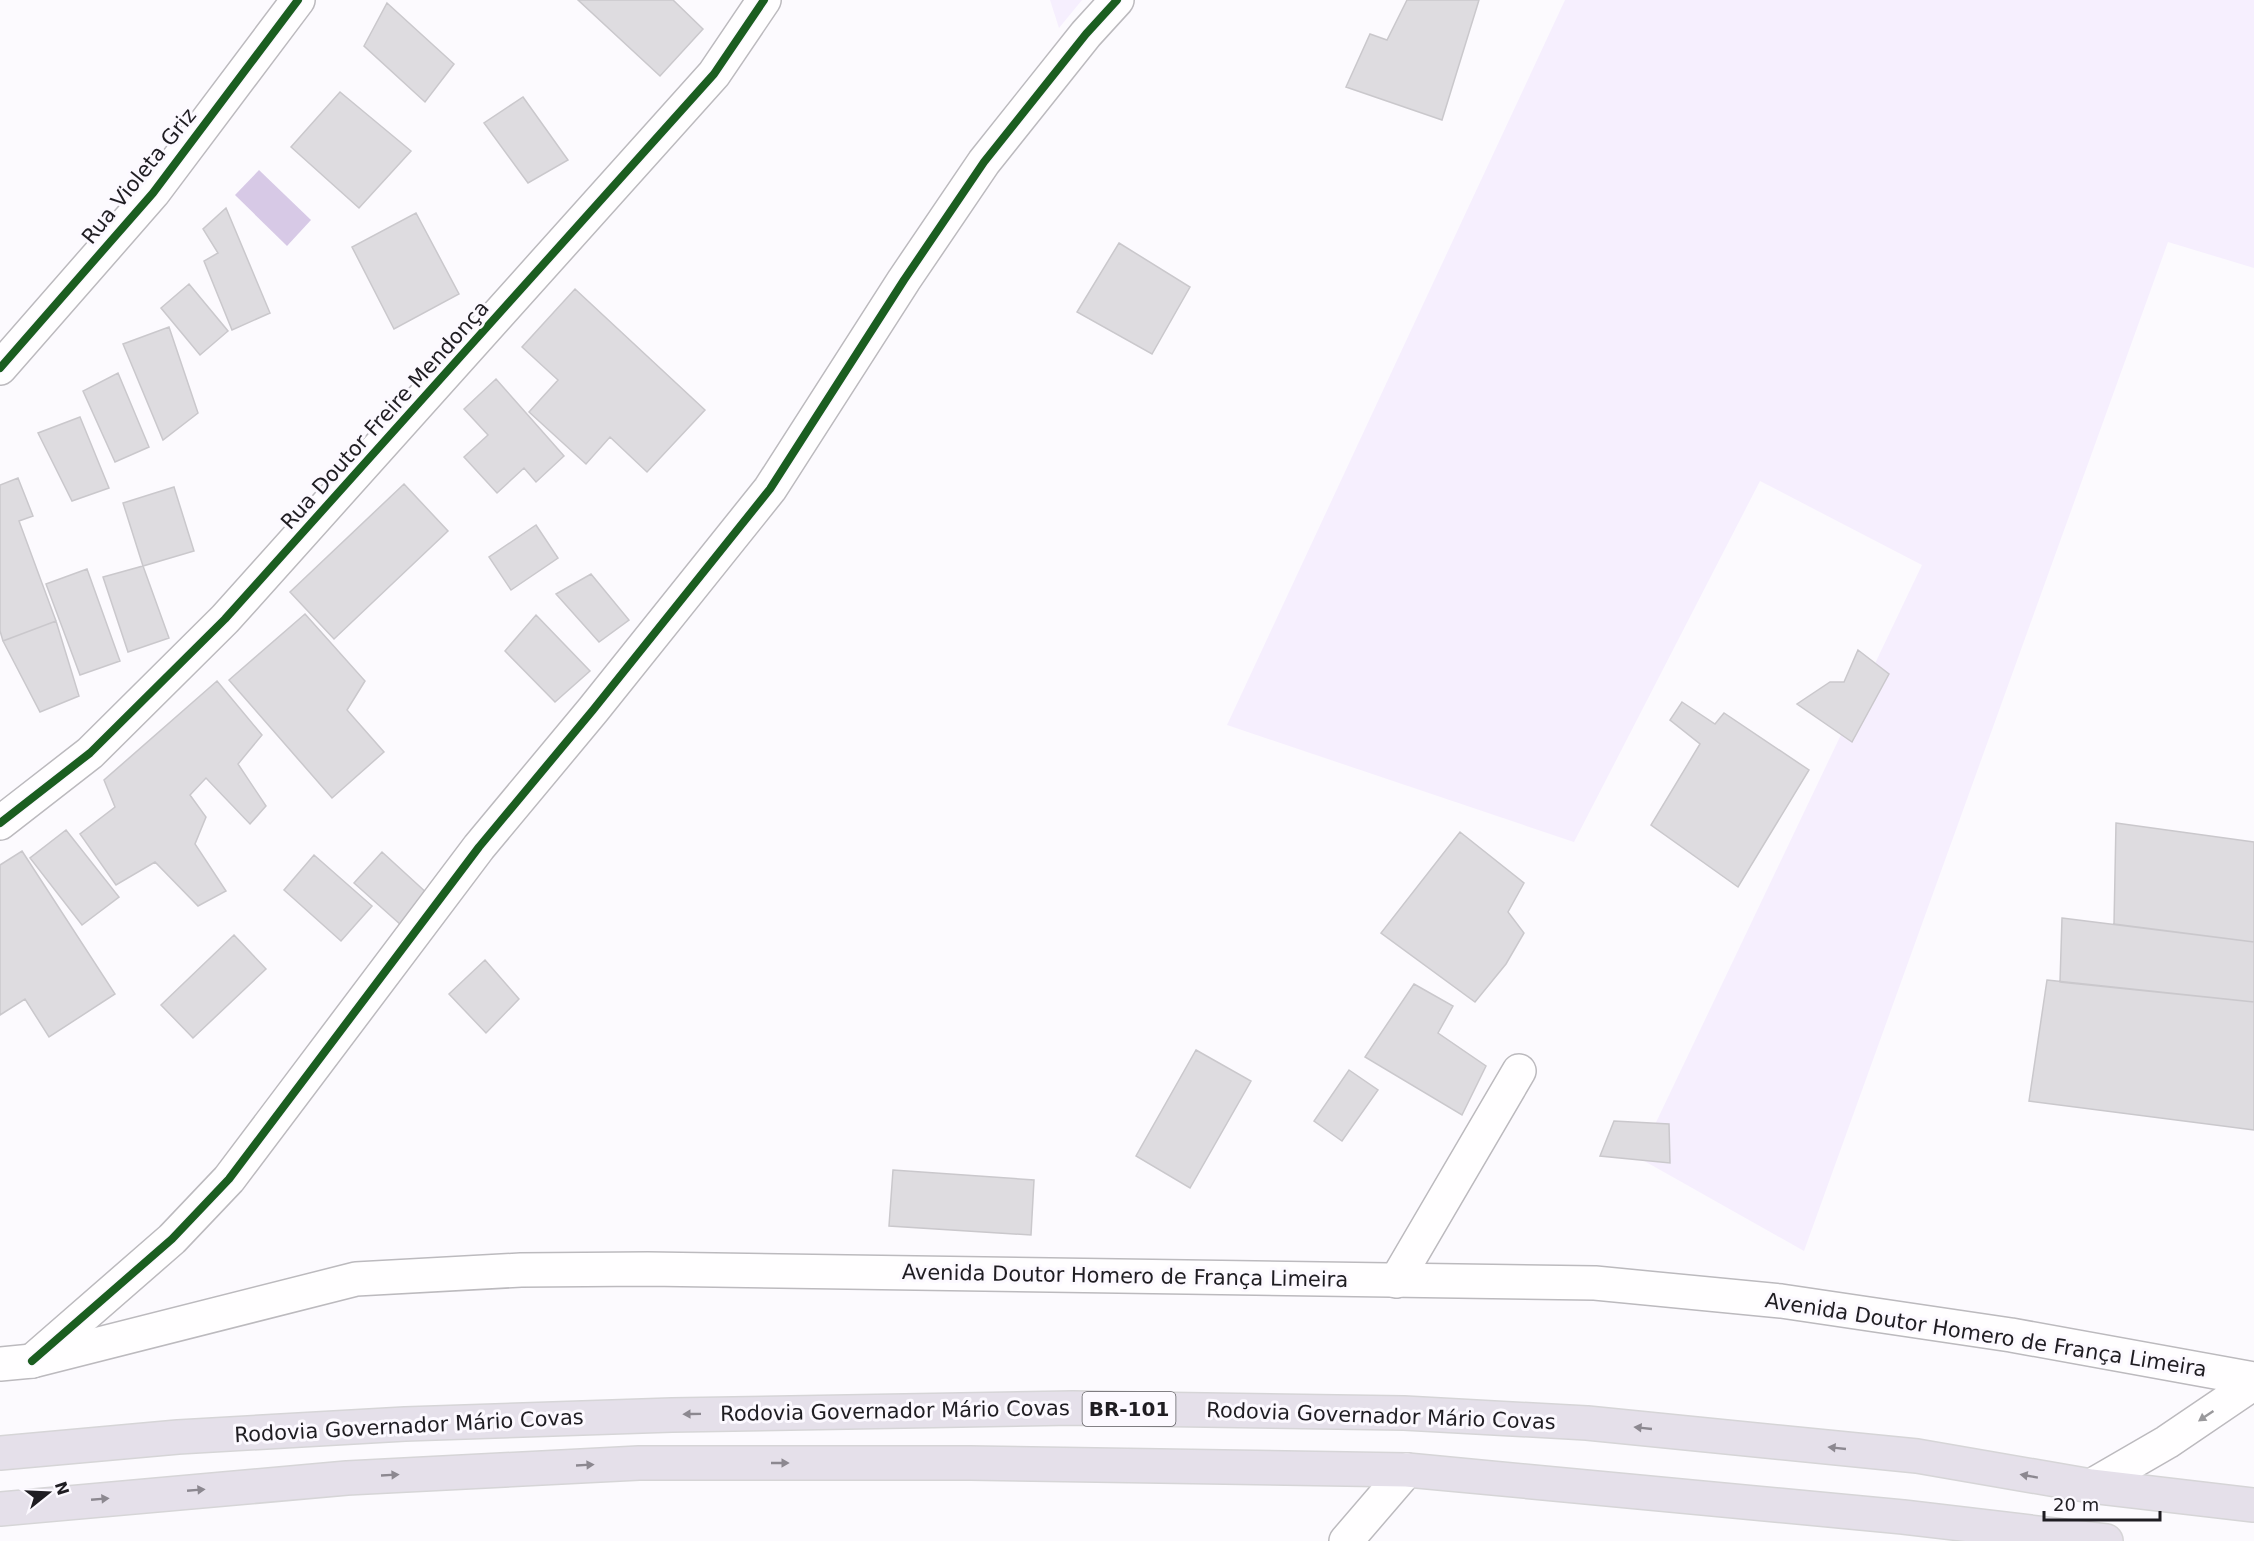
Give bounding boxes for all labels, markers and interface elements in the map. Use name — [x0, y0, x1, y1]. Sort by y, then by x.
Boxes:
street label: Rua Violeta Griz — [77, 103, 201, 249]
street label: Rua Doutor Freire Mendonça — [276, 296, 494, 534]
street label: Avenida Doutor Homero de França Limeira — [902, 1260, 1348, 1292]
street label: Avenida Doutor Homero de França Limeira — [1764, 1288, 2208, 1382]
road number: BR-101 — [1082, 1392, 1176, 1426]
street label: Rodovia Governador Mário Covas — [720, 1396, 1070, 1426]
street label: Rodovia Governador Mário Covas — [1206, 1398, 1556, 1434]
street label: Rodovia Governador Mário Covas — [234, 1405, 584, 1447]
one-way arrow — [683, 1410, 702, 1419]
one-way arrow — [2198, 1410, 2214, 1421]
one-way arrow — [1633, 1423, 1652, 1433]
one-way arrow — [1827, 1443, 1846, 1453]
one-way arrow — [771, 1458, 790, 1468]
one-way arrow — [576, 1461, 595, 1470]
north arrow — [18, 1463, 78, 1523]
one-way arrow — [381, 1471, 400, 1480]
one-way arrow — [2020, 1471, 2039, 1480]
text: N — [51, 1479, 73, 1498]
scale bar — [2044, 1484, 2160, 1522]
one-way arrow — [187, 1486, 206, 1495]
one-way arrow — [91, 1494, 110, 1504]
text: 20 m — [2053, 1494, 2099, 1515]

